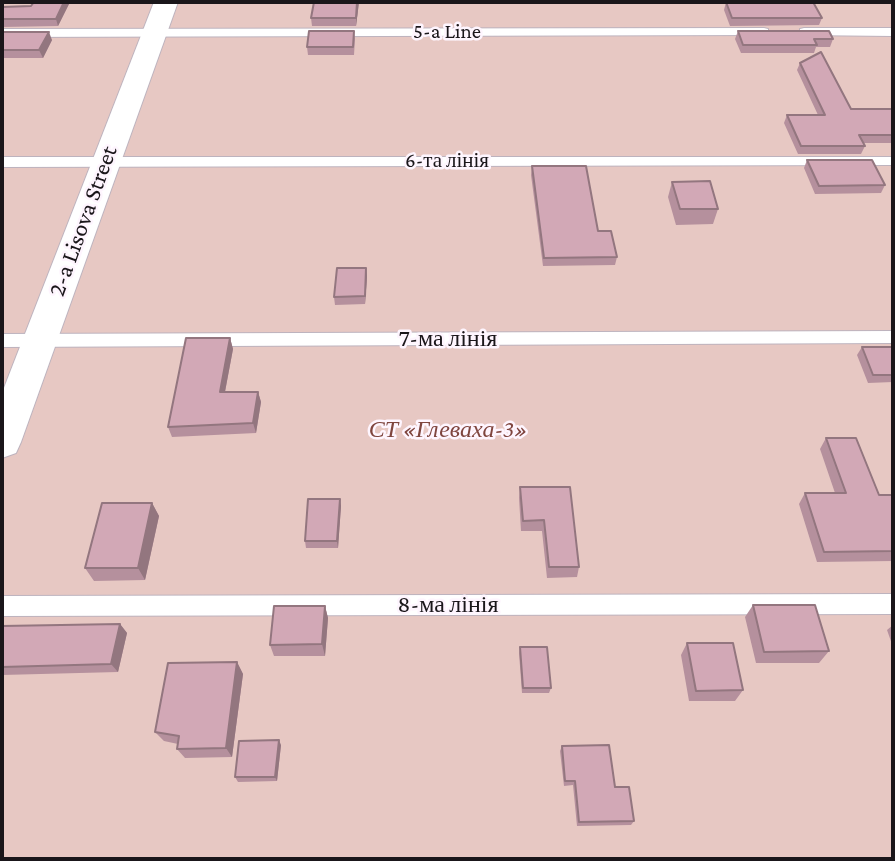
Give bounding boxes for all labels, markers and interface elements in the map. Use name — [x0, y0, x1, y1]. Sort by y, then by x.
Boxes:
street label: 5-a Line — [413, 19, 481, 45]
street label: 2-a Lisova Street — [42, 142, 124, 300]
street label: 6-та лінія — [405, 148, 489, 174]
street label: 7-ма лінія — [399, 325, 497, 353]
park label: СТ «Глеваха-3» — [369, 416, 527, 444]
street label: 8-ма лінія — [397, 591, 499, 619]

